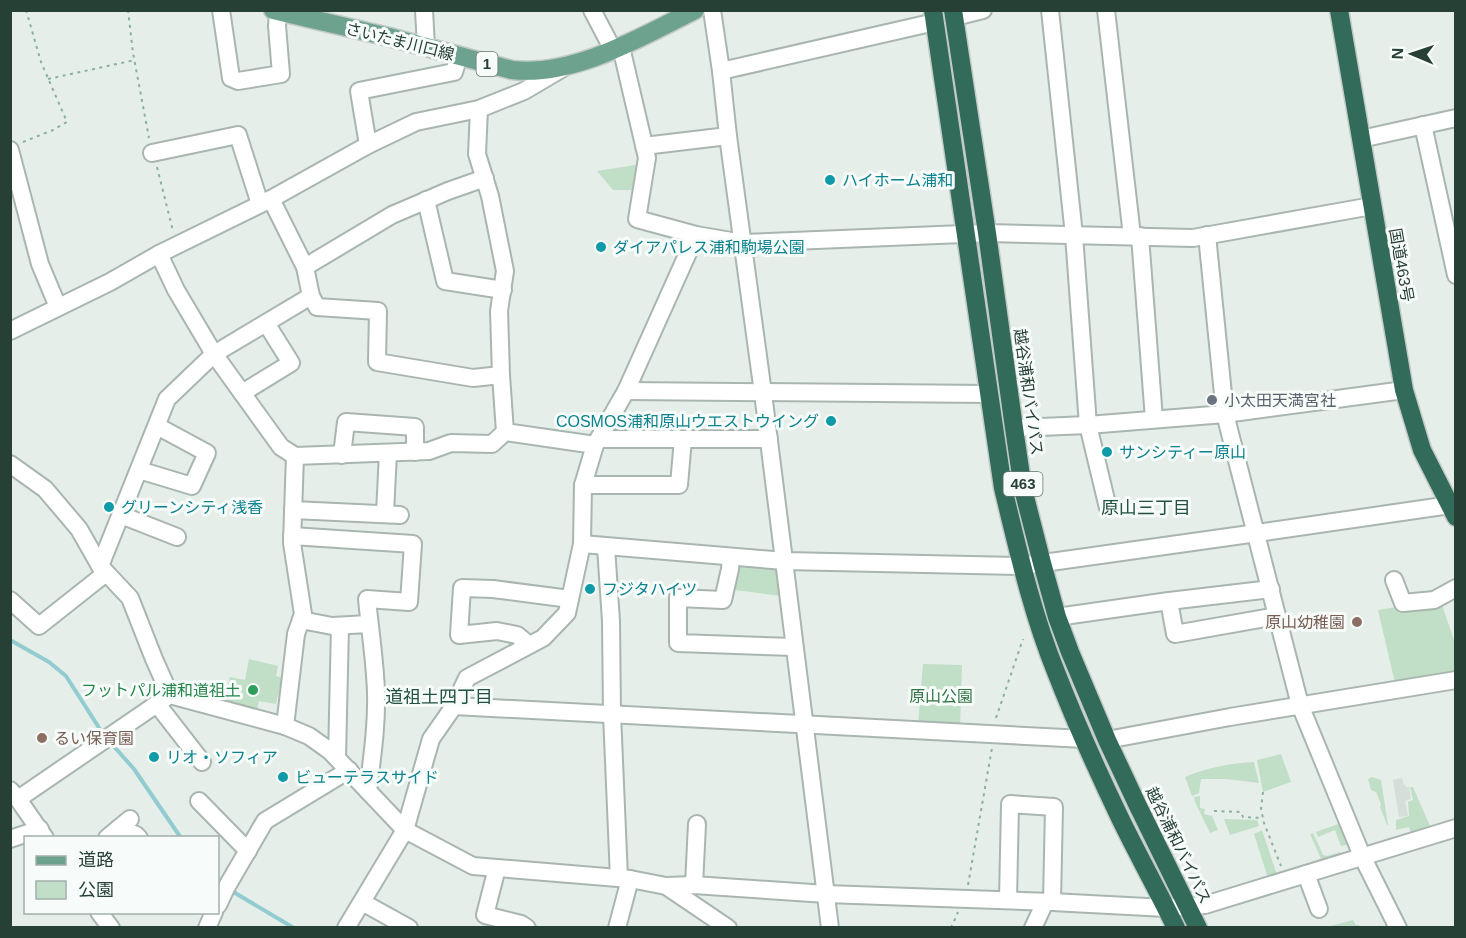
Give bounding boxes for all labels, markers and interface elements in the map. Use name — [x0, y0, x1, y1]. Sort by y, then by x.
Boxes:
street label: さいたま川口線 — [344, 20, 456, 63]
north arrow — [1382, 24, 1442, 84]
text: N — [1389, 47, 1406, 60]
road number: 1 — [476, 52, 498, 76]
place label: ハイホーム浦和 — [842, 172, 953, 189]
marker: ハイホーム浦和 — [823, 173, 837, 187]
street label: 国道463号 — [1387, 227, 1416, 303]
place label: ダイアパレス浦和駒場公園 — [613, 239, 805, 256]
marker: ダイアパレス浦和駒場公園 — [594, 240, 608, 254]
street label: 越谷浦和バイパス — [1011, 328, 1046, 456]
place label: 小太田天満宮社 — [1224, 392, 1336, 409]
marker: 小太田天満宮社 — [1205, 393, 1219, 407]
place label: COSMOS浦和原山ウエストウイング — [556, 413, 819, 430]
marker: COSMOS浦和原山ウエストウイング — [824, 414, 838, 428]
place label: サンシティー原山 — [1119, 444, 1246, 461]
marker: サンシティー原山 — [1100, 445, 1114, 459]
road number: 463 — [1004, 472, 1042, 496]
district label: 原山三丁目 — [1101, 498, 1191, 518]
place label: グリーンシティ浅香 — [121, 499, 263, 516]
marker: グリーンシティ浅香 — [102, 500, 116, 514]
place label: フジタハイツ — [602, 581, 697, 598]
marker: フジタハイツ — [583, 582, 597, 596]
place label: 原山幼稚園 — [1265, 614, 1345, 631]
marker: 原山幼稚園 — [1350, 615, 1364, 629]
place label: フットパル浦和道祖土 — [81, 682, 241, 699]
marker: フットパル浦和道祖土 — [246, 683, 260, 697]
district label: 道祖土四丁目 — [385, 687, 493, 707]
park label: 原山公園 — [909, 688, 973, 705]
place label: るい保育園 — [54, 730, 134, 747]
marker: るい保育園 — [35, 731, 49, 745]
place label: リオ・ソフィア — [166, 749, 278, 766]
marker: リオ・ソフィア — [147, 750, 161, 764]
place label: ビューテラスサイド — [295, 769, 439, 786]
marker: ビューテラスサイド — [276, 770, 290, 784]
street label: 越谷浦和バイパス — [1143, 784, 1214, 906]
legend — [24, 836, 219, 914]
text: 道路 — [78, 850, 114, 870]
text: 公園 — [78, 880, 114, 900]

